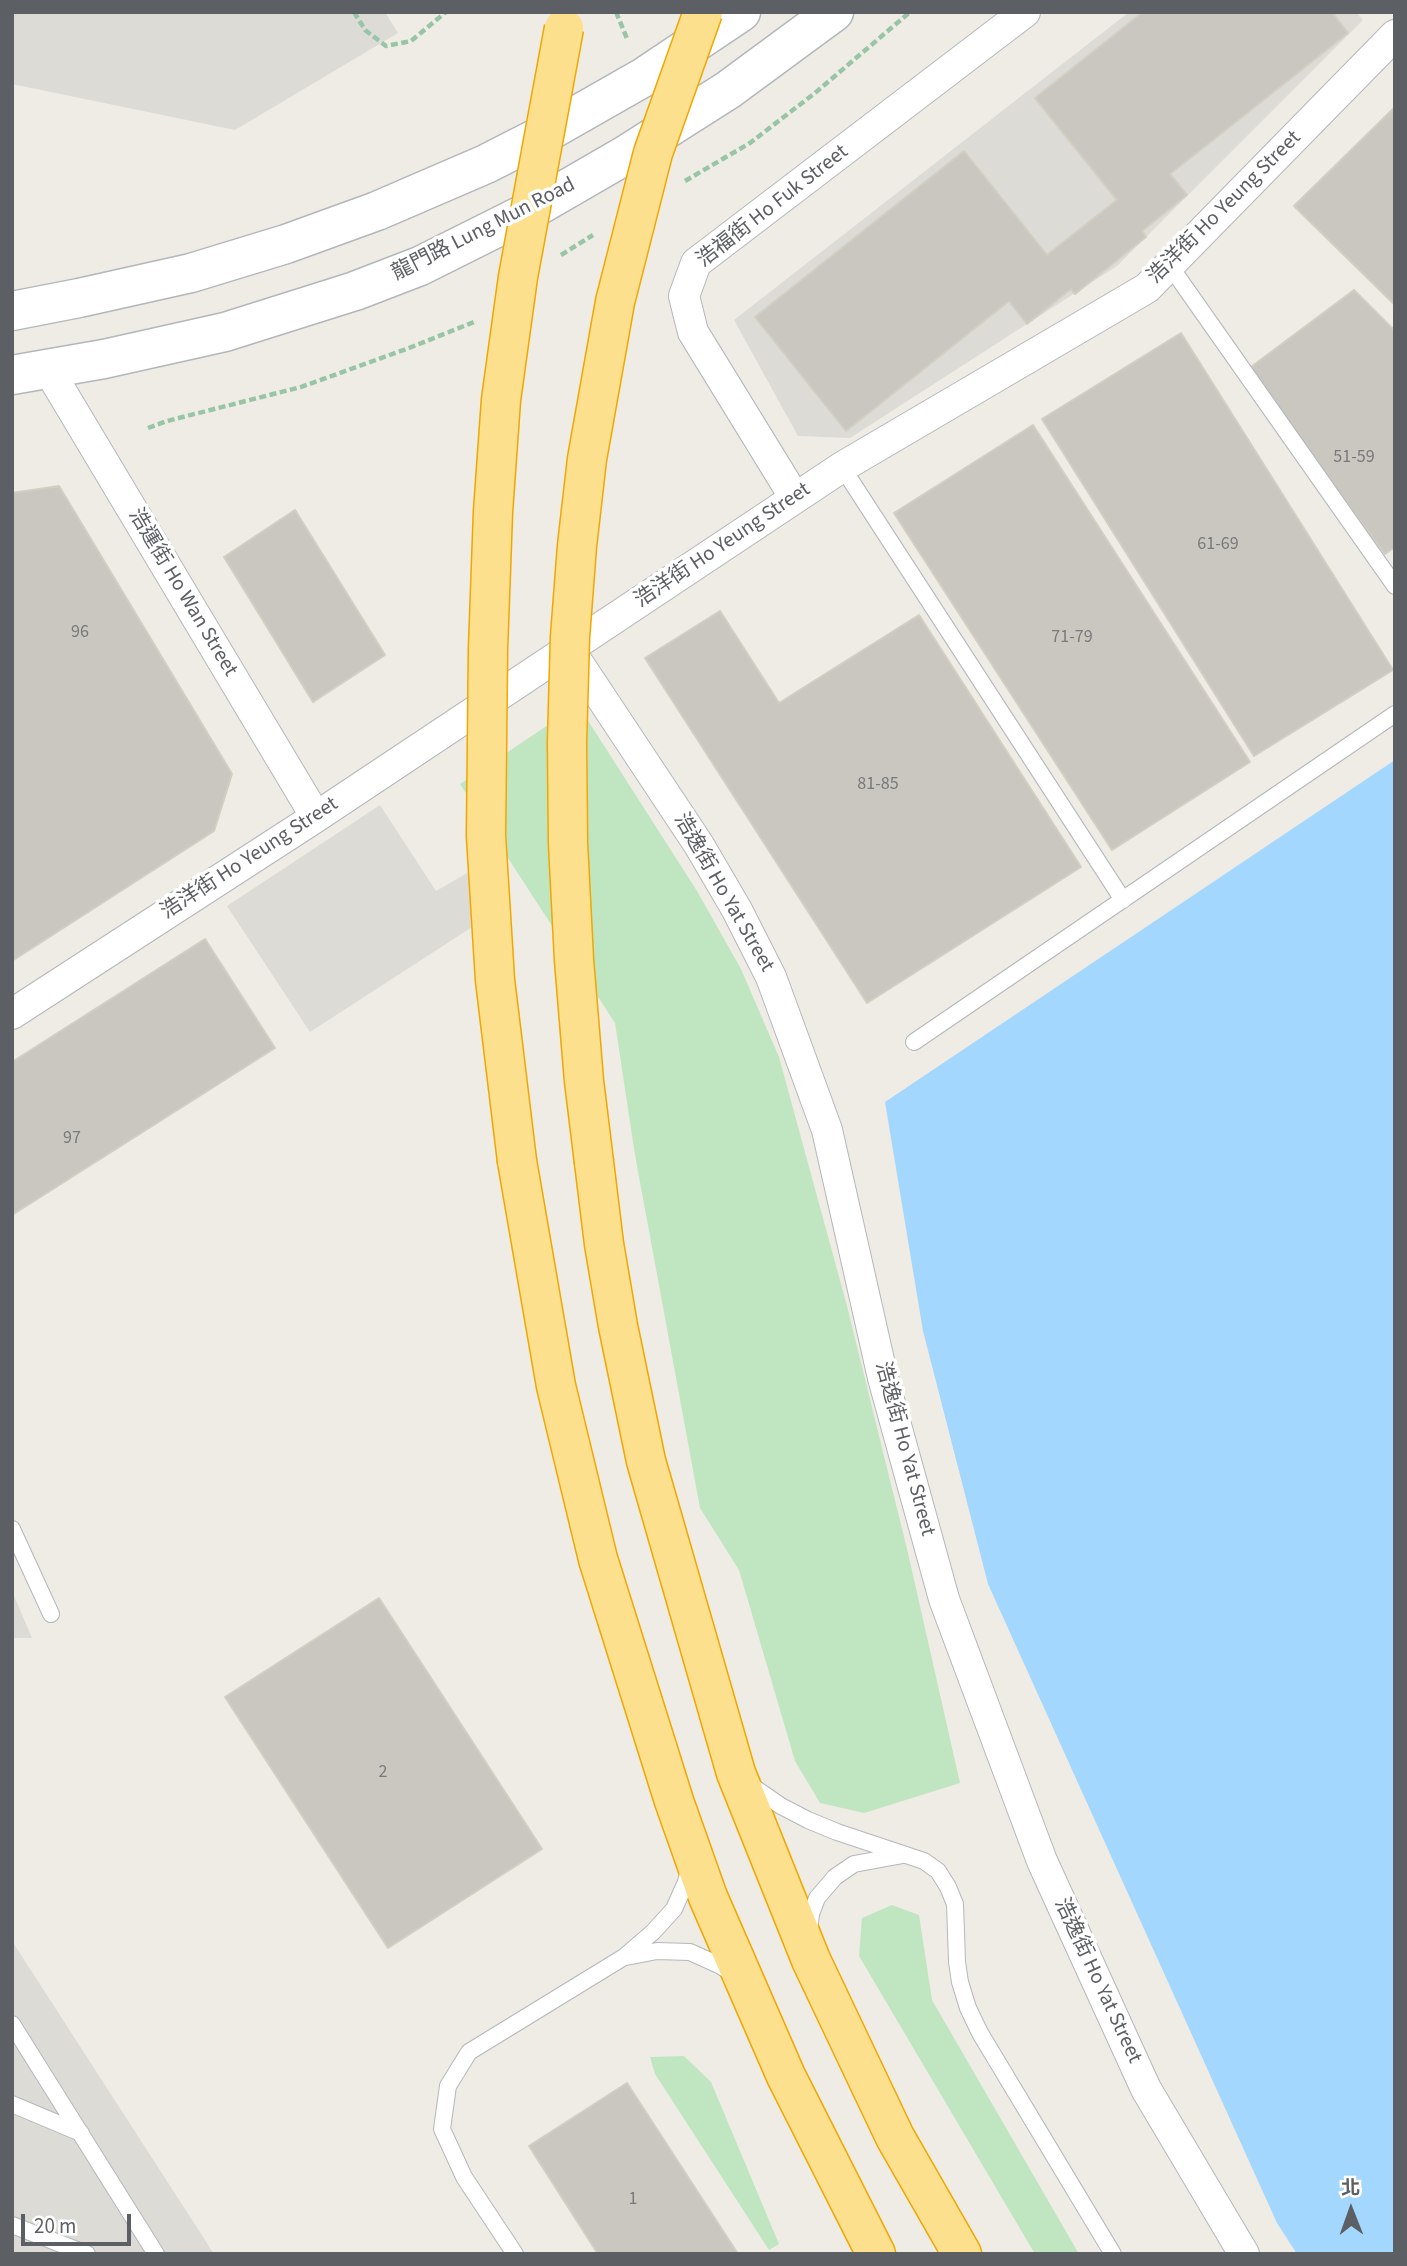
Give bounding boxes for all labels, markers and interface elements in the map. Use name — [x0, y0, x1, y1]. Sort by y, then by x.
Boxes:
street label: 浩洋街 Ho Yeung Street — [1143, 126, 1307, 290]
street label: 浩福街 Ho Fuk Street — [692, 140, 854, 274]
street label: 龍門路 Lung Mun Road — [388, 173, 580, 287]
house number: 51-59 — [1333, 447, 1375, 469]
street label: 浩洋街 Ho Yeung Street — [630, 478, 816, 614]
street label: 浩運街 Ho Wan Street — [122, 504, 242, 682]
house number: 61-69 — [1197, 534, 1239, 556]
house number: 96 — [71, 622, 89, 644]
house number: 71-79 — [1051, 627, 1093, 649]
house number: 81-85 — [857, 774, 899, 796]
street label: 浩洋街 Ho Yeung Street — [157, 792, 343, 926]
street label: 浩逸街 Ho Yat Street — [667, 809, 779, 977]
house number: 97 — [63, 1128, 81, 1150]
street label: 浩逸街 Ho Yat Street — [869, 1359, 939, 1539]
house number: 2 — [379, 1762, 387, 1784]
street label: 浩逸街 Ho Yat Street — [1048, 1894, 1146, 2068]
north arrow — [1316, 2175, 1386, 2245]
text: 北 — [1341, 2175, 1360, 2202]
house number: 1 — [629, 2189, 637, 2211]
scale bar — [24, 2200, 135, 2244]
text: 20 m — [34, 2211, 76, 2241]

